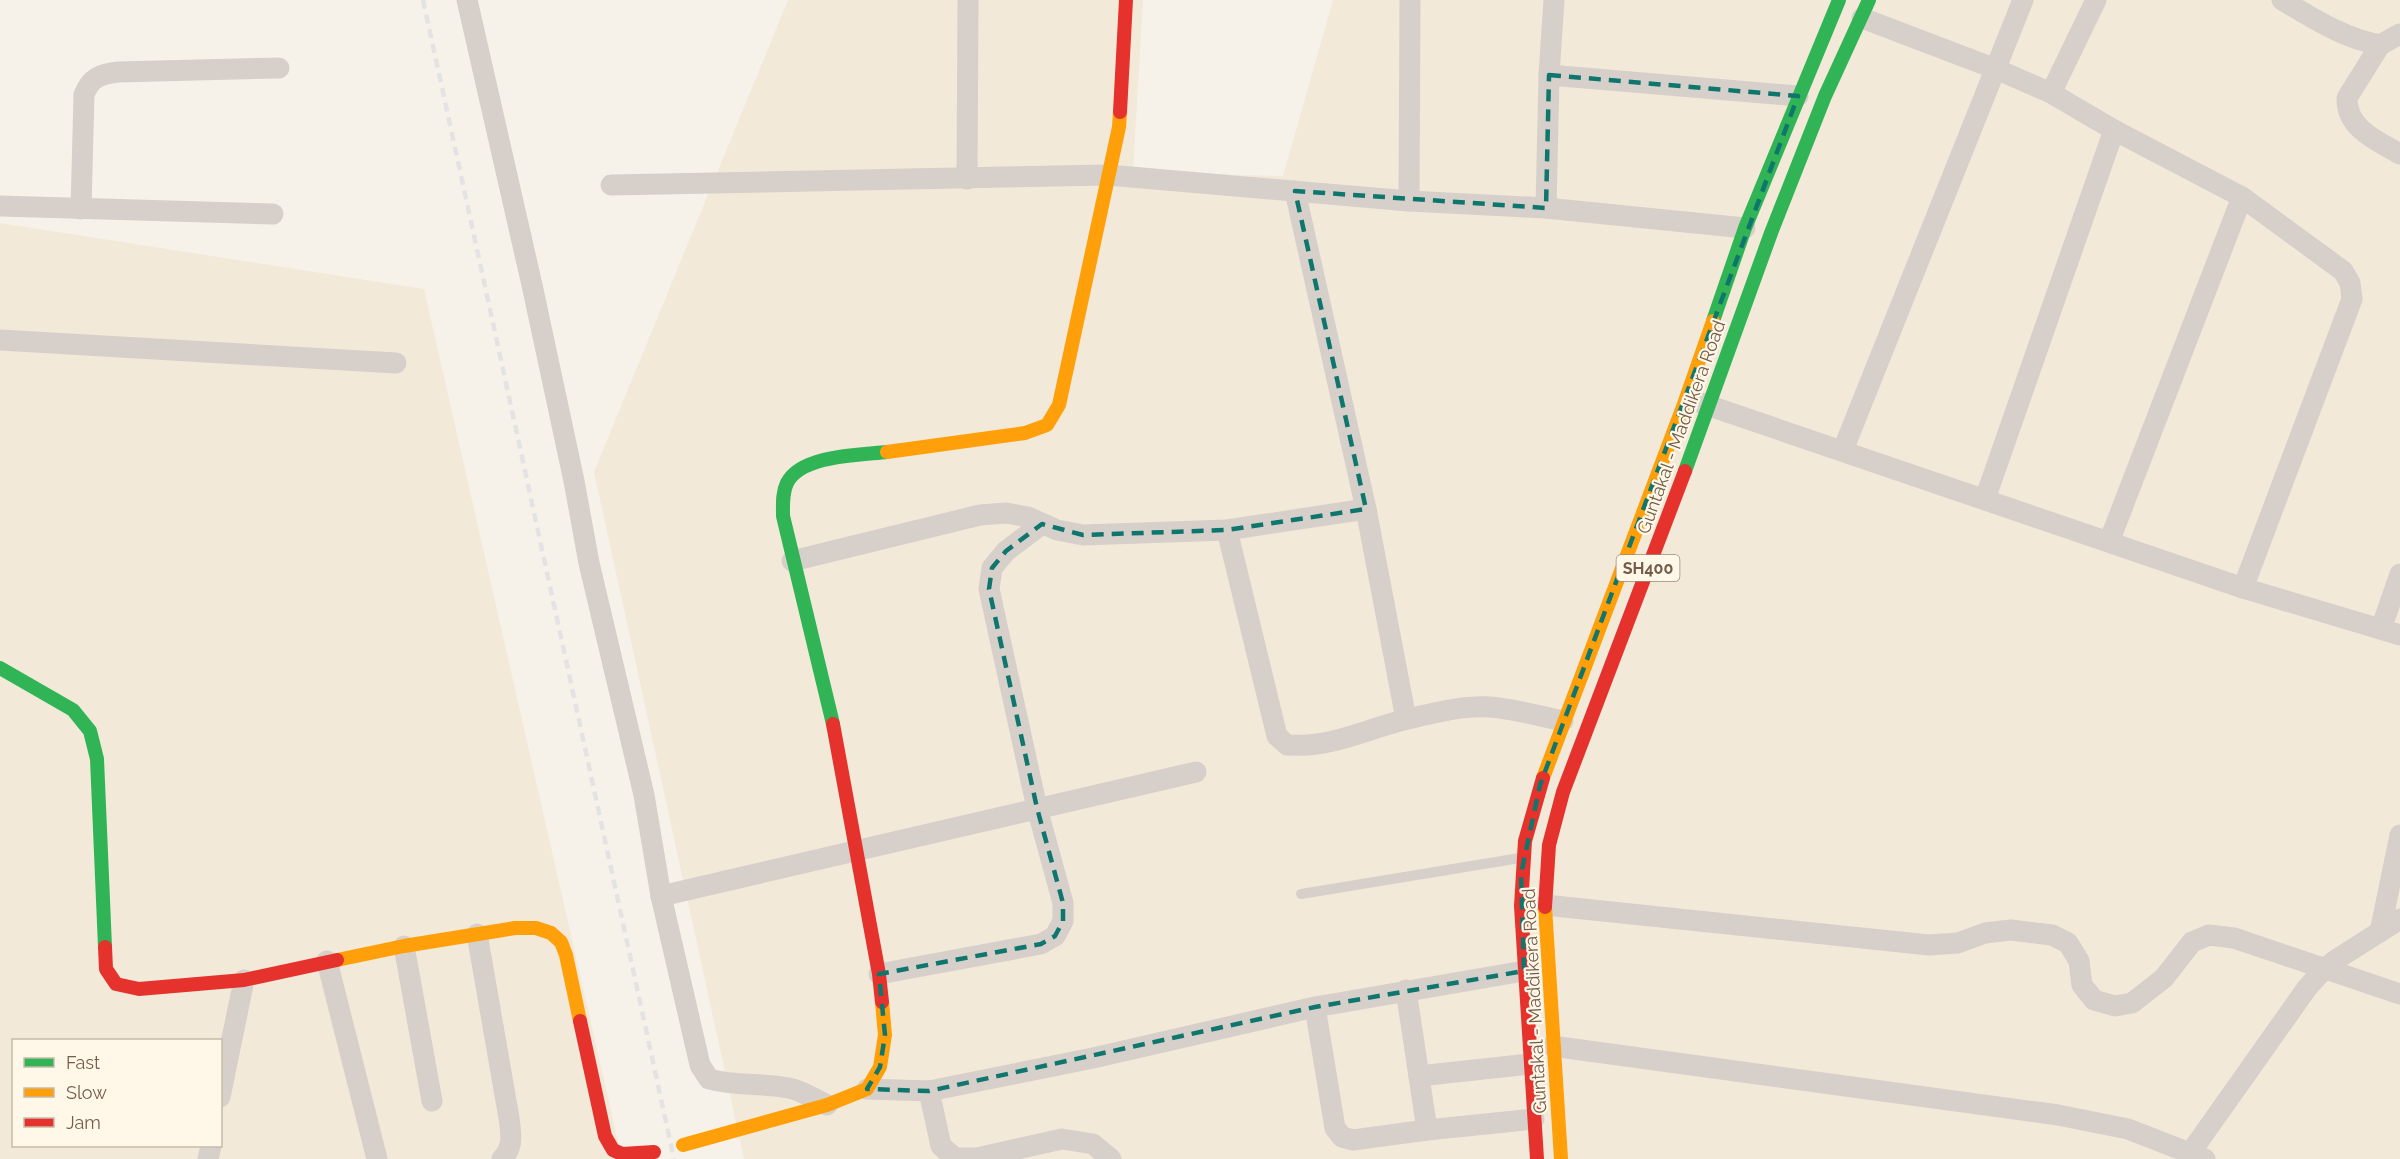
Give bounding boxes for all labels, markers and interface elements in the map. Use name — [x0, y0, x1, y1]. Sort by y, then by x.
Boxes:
street label: Guntakal - Maddikera Road — [1633, 317, 1729, 537]
road number: SH400 — [1616, 555, 1680, 581]
street label: Guntakal - Maddikera Road — [1518, 888, 1550, 1114]
legend — [12, 1039, 222, 1147]
text: Fast — [66, 1052, 100, 1073]
text: Slow — [66, 1082, 107, 1103]
text: Jam — [66, 1112, 101, 1133]

